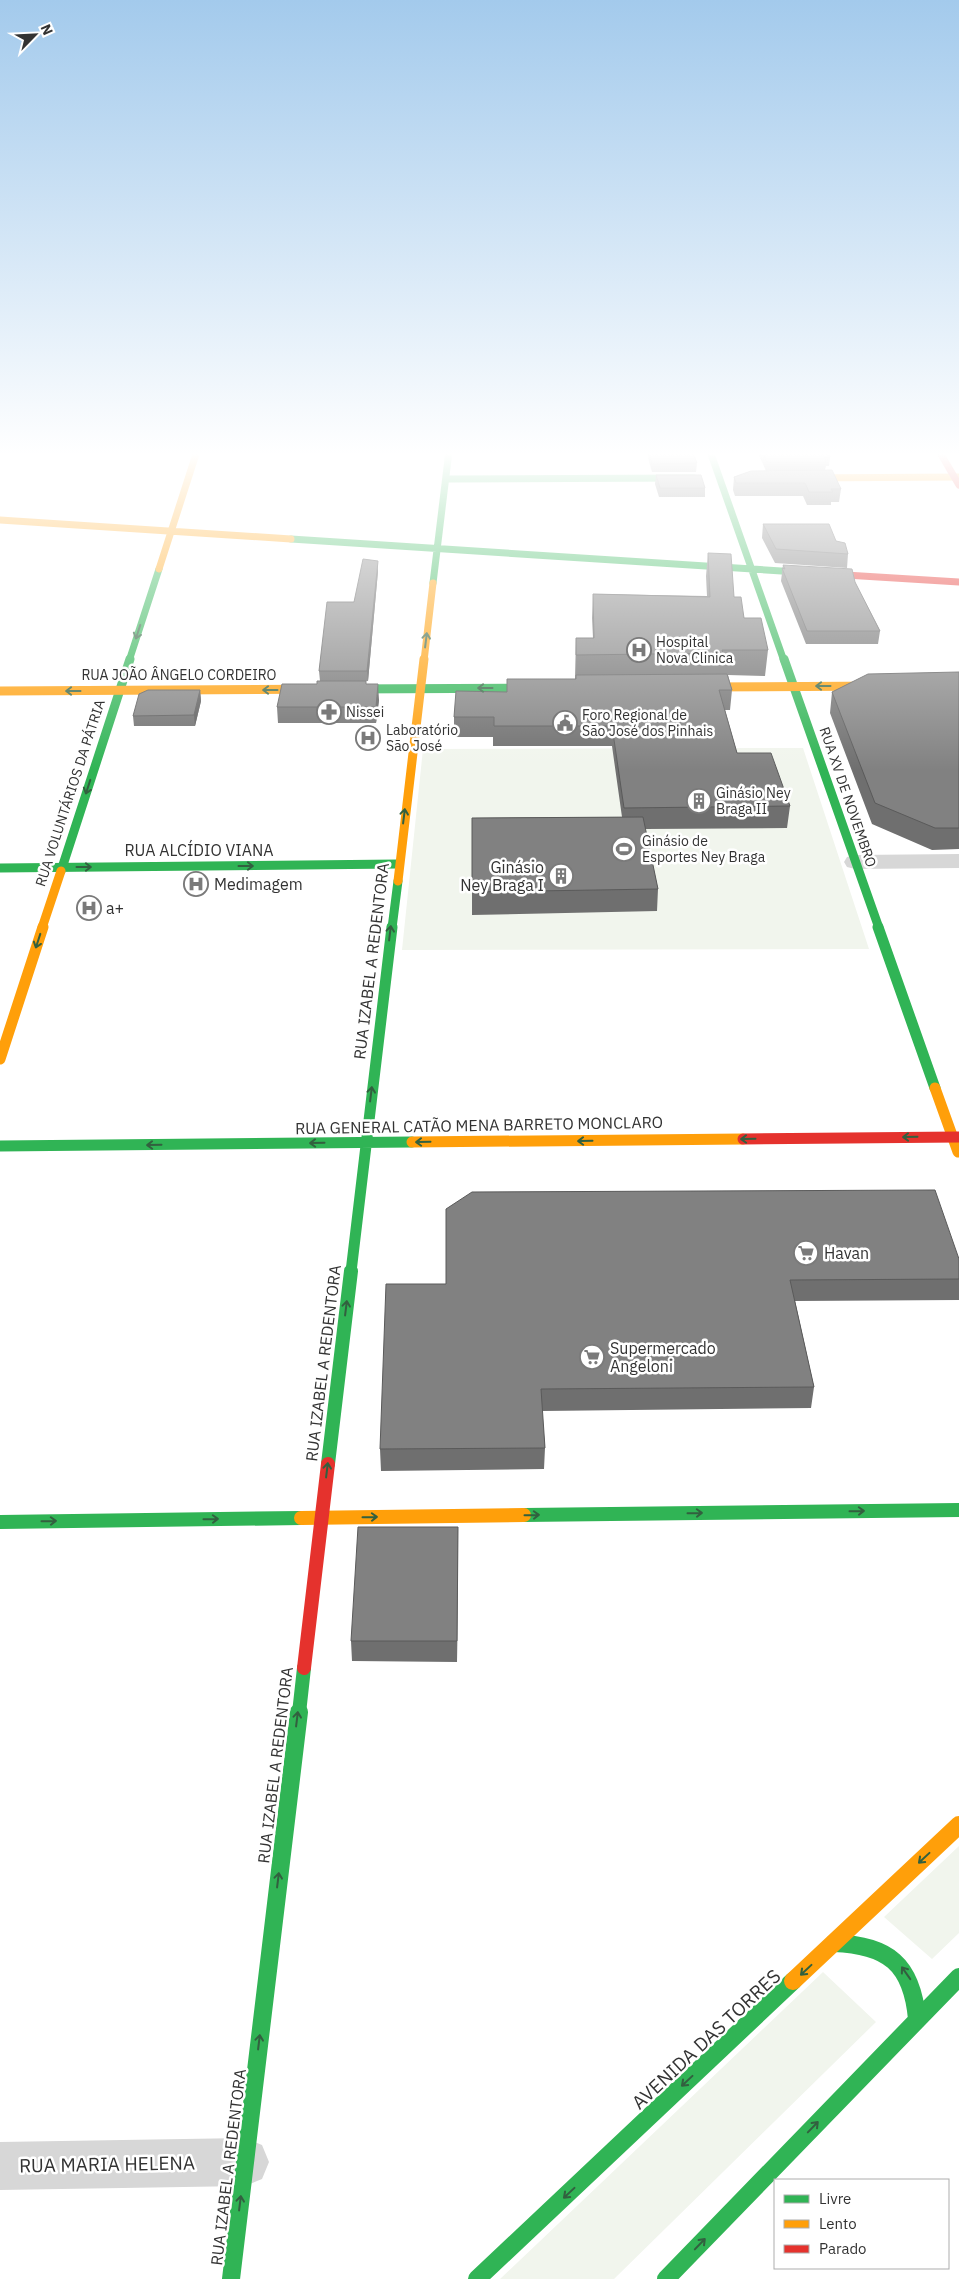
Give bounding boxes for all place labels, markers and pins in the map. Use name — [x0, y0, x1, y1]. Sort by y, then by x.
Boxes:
place label: Hospital Nova Clinica — [656, 633, 734, 667]
hospital icon: Hospital Nova Clinica — [626, 637, 652, 663]
pharmacy icon: Nissei — [316, 699, 342, 725]
place label: Nissei — [346, 703, 384, 721]
place label: Foro Regional de São José dos Pinhais — [582, 706, 713, 740]
public building icon: Foro Regional de São José dos Pinhais — [552, 710, 578, 736]
place label: Laboratório São José — [386, 721, 458, 755]
hospital icon: Laboratório São José — [355, 725, 381, 751]
place label: Ginásio Ney Braga II — [716, 784, 791, 818]
building icon: Ginásio Ney Braga II — [686, 788, 712, 814]
place label: Ginásio de Esportes Ney Braga — [642, 832, 766, 866]
sports icon: Ginásio de Esportes Ney Braga — [611, 836, 637, 862]
place label: Ginásio Ney Braga I — [460, 857, 544, 895]
building icon: Ginásio Ney Braga I — [548, 863, 574, 889]
hospital icon: Medimagem — [183, 871, 209, 897]
place label: Medimagem — [214, 874, 303, 894]
hospital icon: a+ — [76, 895, 102, 921]
place label: a+ — [106, 898, 124, 918]
supermarket icon: Havan — [793, 1240, 819, 1266]
place label: Havan — [824, 1243, 869, 1263]
place label: Supermercado Angeloni — [610, 1338, 716, 1376]
supermarket icon: Supermercado Angeloni — [579, 1344, 605, 1370]

